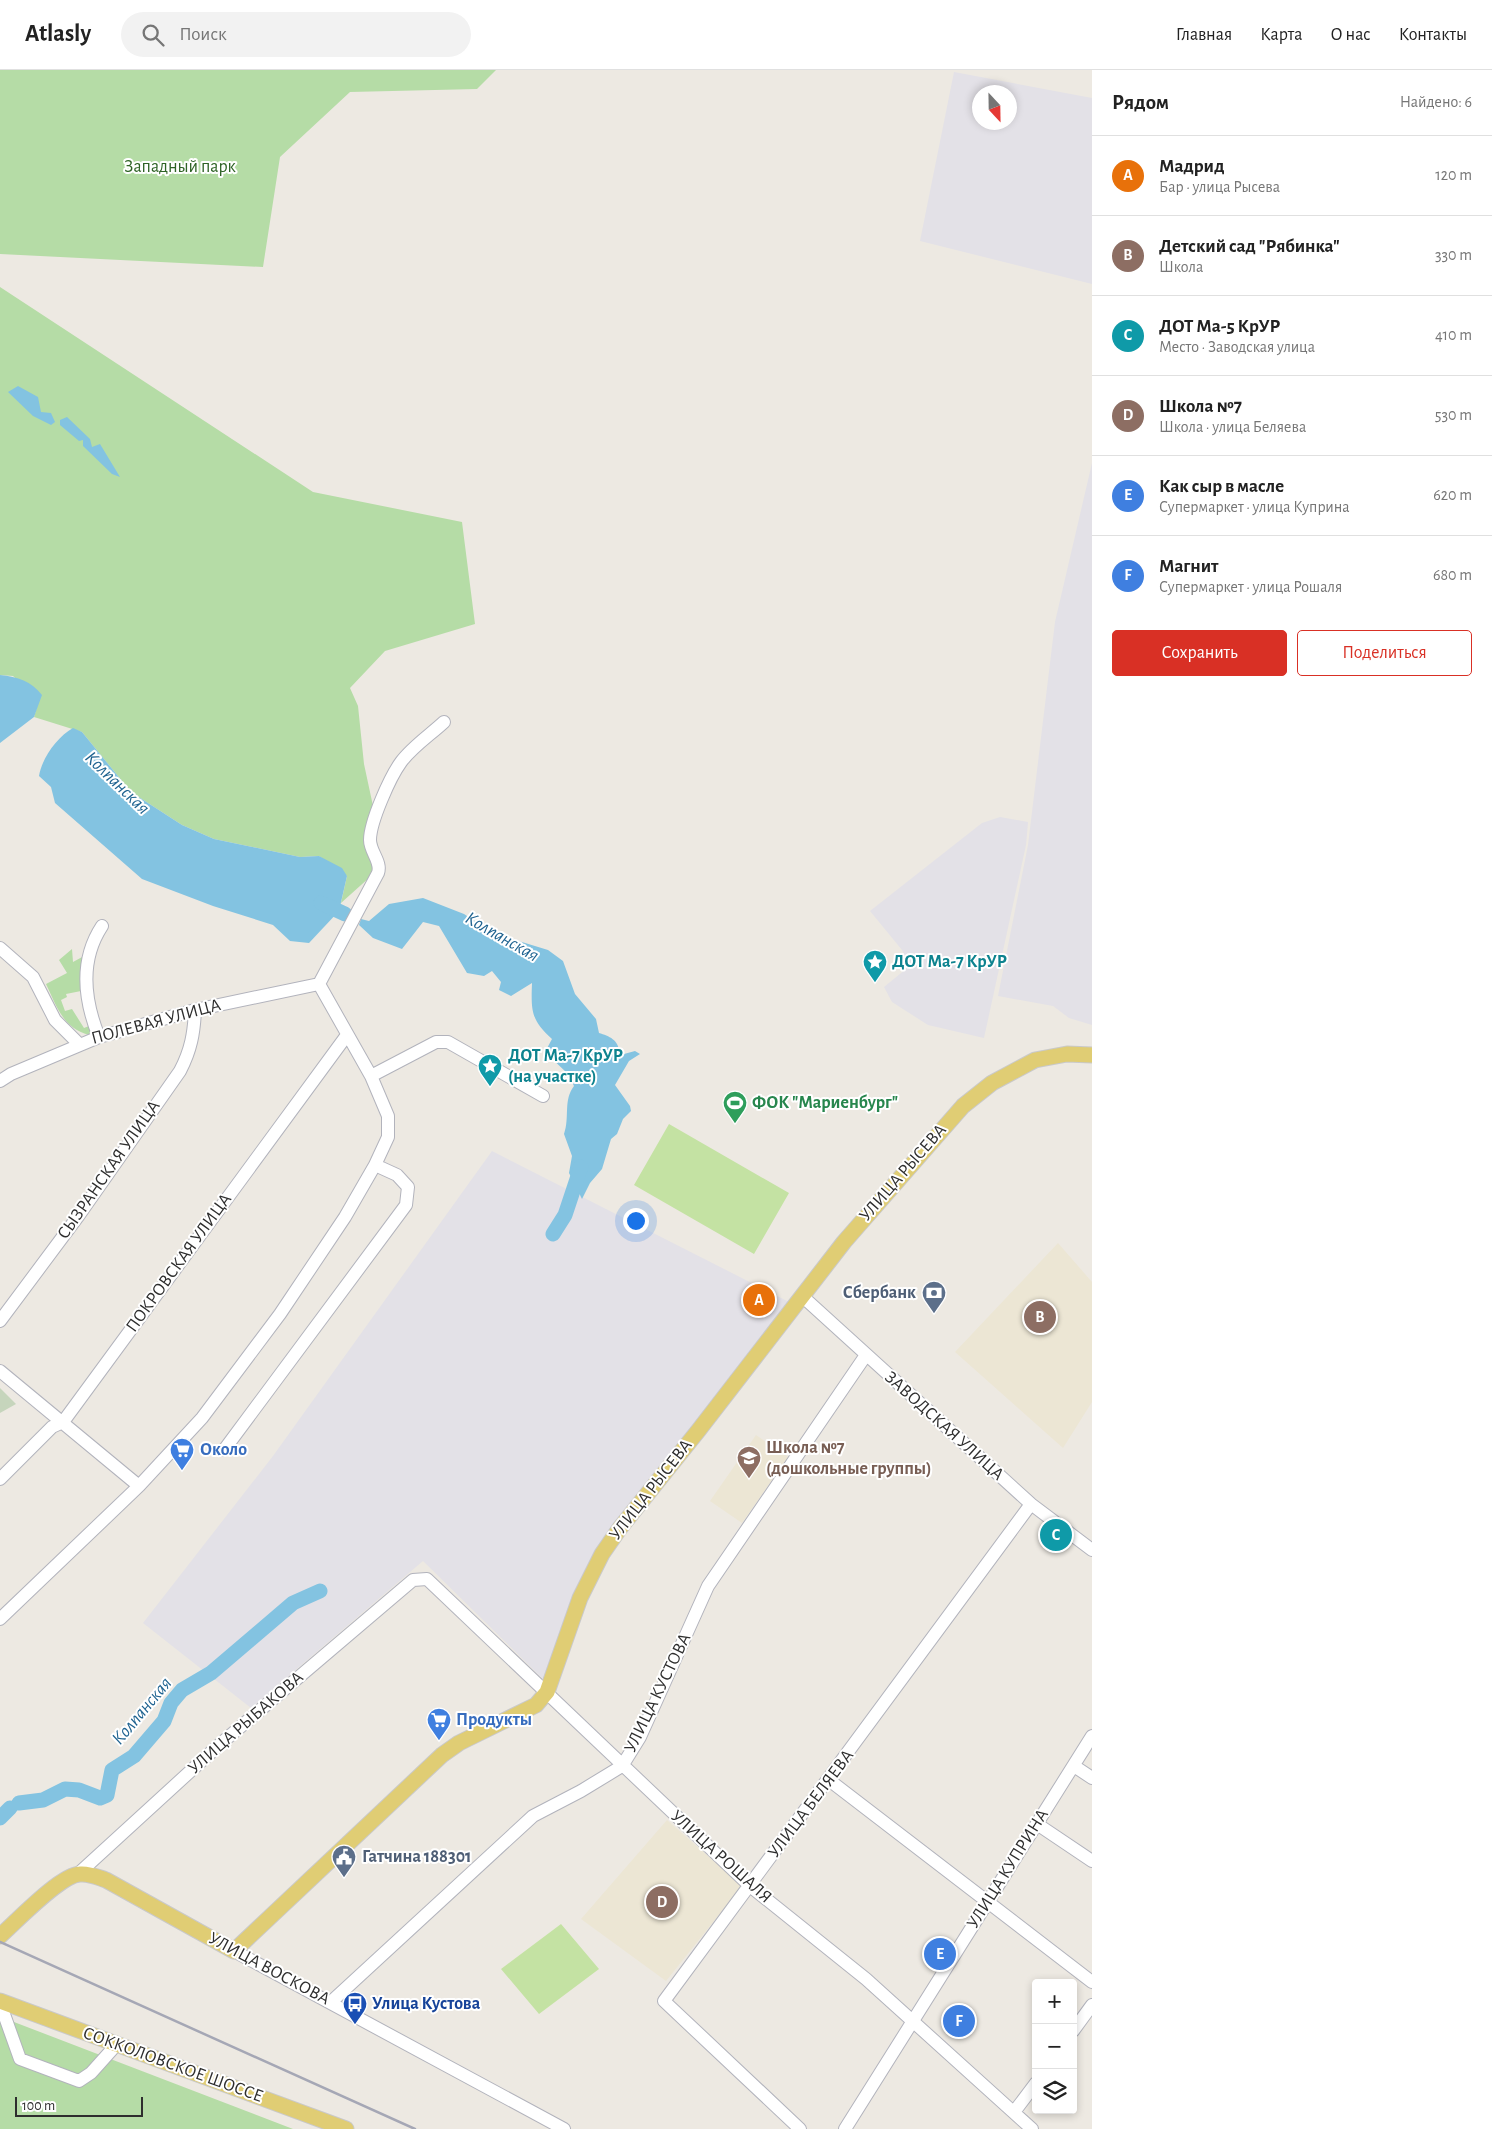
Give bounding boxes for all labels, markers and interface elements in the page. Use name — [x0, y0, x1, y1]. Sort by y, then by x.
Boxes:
search box — [121, 12, 471, 57]
icon: search — [139, 21, 167, 49]
text: Atlasly — [25, 22, 91, 46]
text: Поиск — [179, 25, 227, 44]
text: Главная — [1176, 26, 1232, 44]
text: Карта — [1260, 26, 1302, 44]
text: О нас — [1330, 26, 1371, 44]
text: Контакты — [1399, 26, 1467, 44]
north arrow — [972, 85, 1017, 130]
text: Рядом — [1112, 92, 1169, 113]
text: Найдено: 6 — [1400, 94, 1472, 110]
text: Мадрид — [1159, 157, 1225, 176]
park label: Западный парк — [124, 158, 236, 176]
text: A — [1123, 167, 1133, 183]
text: 120 m — [1435, 167, 1472, 183]
text: Бар · улица Рысева — [1159, 179, 1280, 195]
text: Детский сад "Рябинка" — [1159, 237, 1340, 256]
text: B — [1123, 247, 1133, 263]
text: 330 m — [1435, 247, 1472, 263]
text: Школа — [1159, 259, 1203, 275]
text: ДОТ Ма-5 КрУР — [1159, 317, 1280, 336]
text: C — [1124, 327, 1132, 343]
text: 410 m — [1435, 327, 1472, 343]
text: Место · Заводская улица — [1159, 339, 1315, 355]
text: Школа №7 — [1159, 397, 1242, 416]
text: D — [1123, 407, 1133, 423]
text: 530 m — [1435, 407, 1472, 423]
text: Школа · улица Беляева — [1159, 419, 1306, 435]
text: Как сыр в масле — [1159, 477, 1284, 496]
text: E — [1124, 487, 1132, 503]
text: 620 m — [1433, 487, 1472, 503]
text: Супермаркет · улица Куприна — [1159, 499, 1350, 515]
text: Магнит — [1159, 557, 1218, 576]
text: F — [1124, 567, 1132, 583]
text: 680 m — [1433, 567, 1472, 583]
text: Супермаркет · улица Рошаля — [1159, 579, 1342, 595]
button: Сохранить — [1112, 630, 1287, 676]
button: Поделиться — [1297, 630, 1472, 676]
water label: Колпанская — [81, 748, 153, 818]
water label: Колпанская — [462, 908, 542, 966]
place icon: ДОТ Ма-7 КрУР — [862, 949, 888, 983]
place label: ДОТ Ма-7 КрУР — [892, 953, 1007, 971]
street label: ПОЛЕВАЯ УЛИЦА — [89, 996, 223, 1048]
place label: ДОТ Ма-7 КрУР (на участке) — [508, 1047, 623, 1086]
place icon: ДОТ Ма-7 КрУР (на участке) — [477, 1053, 503, 1087]
sports icon: ФОК "Мариенбург" — [722, 1090, 748, 1124]
place label: ФОК "Мариенбург" — [752, 1094, 898, 1112]
street label: СЫЗРАНСКАЯ УЛИЦА — [54, 1097, 164, 1243]
street label: УЛИЦА РЫСЕВА — [856, 1121, 950, 1225]
street label: ПОКРОВСКАЯ УЛИЦА — [123, 1190, 235, 1336]
your location — [623, 1208, 649, 1234]
bank icon: Сбербанк — [921, 1280, 947, 1314]
pin: A — [743, 1281, 775, 1319]
place label: Сбербанк — [843, 1284, 916, 1302]
pin: B — [1024, 1298, 1056, 1336]
street label: ЗАВОДСКАЯ УЛИЦА — [881, 1368, 1007, 1484]
street label: УЛИЦА РЫСЕВА — [606, 1436, 696, 1544]
supermarket icon: Около — [169, 1437, 195, 1471]
place label: Школа №7 (дошкольные группы) — [766, 1439, 932, 1478]
place label: Около — [200, 1441, 247, 1459]
school or university icon: Школа №7 (дошкольные группы) — [736, 1445, 762, 1479]
pin: C — [1040, 1516, 1072, 1554]
street label: УЛИЦА КУСТОВА — [621, 1630, 695, 1755]
street label: УЛИЦА РЫБАКОВА — [185, 1668, 307, 1778]
water label: Колпанская — [109, 1674, 175, 1748]
supermarket icon: Продукты — [426, 1707, 452, 1741]
place label: Продукты — [456, 1711, 532, 1729]
street label: УЛИЦА БЕЛЯЕВА — [765, 1746, 858, 1861]
street label: УЛИЦА КУПРИНА — [964, 1806, 1052, 1932]
street label: УЛИЦА РОШАЛЯ — [667, 1807, 775, 1907]
public building icon: Гатчина 188301 — [331, 1844, 357, 1878]
place label: Гатчина 188301 — [362, 1848, 472, 1866]
pin: D — [646, 1883, 678, 1921]
street label: УЛИЦА ВОСКОВА — [205, 1930, 333, 2009]
pin: E — [924, 1935, 956, 1973]
map controls — [1032, 1979, 1077, 2114]
button: + — [1032, 1979, 1077, 2024]
bus stop icon: Улица Кустова — [342, 1991, 368, 2025]
place label: Улица Кустова — [372, 1995, 481, 2013]
pin: F — [943, 2002, 975, 2040]
street label: СОККОЛОВСКОЕ ШОССЕ — [80, 2024, 266, 2106]
button: − — [1032, 2024, 1077, 2069]
button: layers — [1032, 2069, 1077, 2114]
scale bar — [15, 2094, 142, 2117]
text: 100 m — [22, 2099, 55, 2113]

